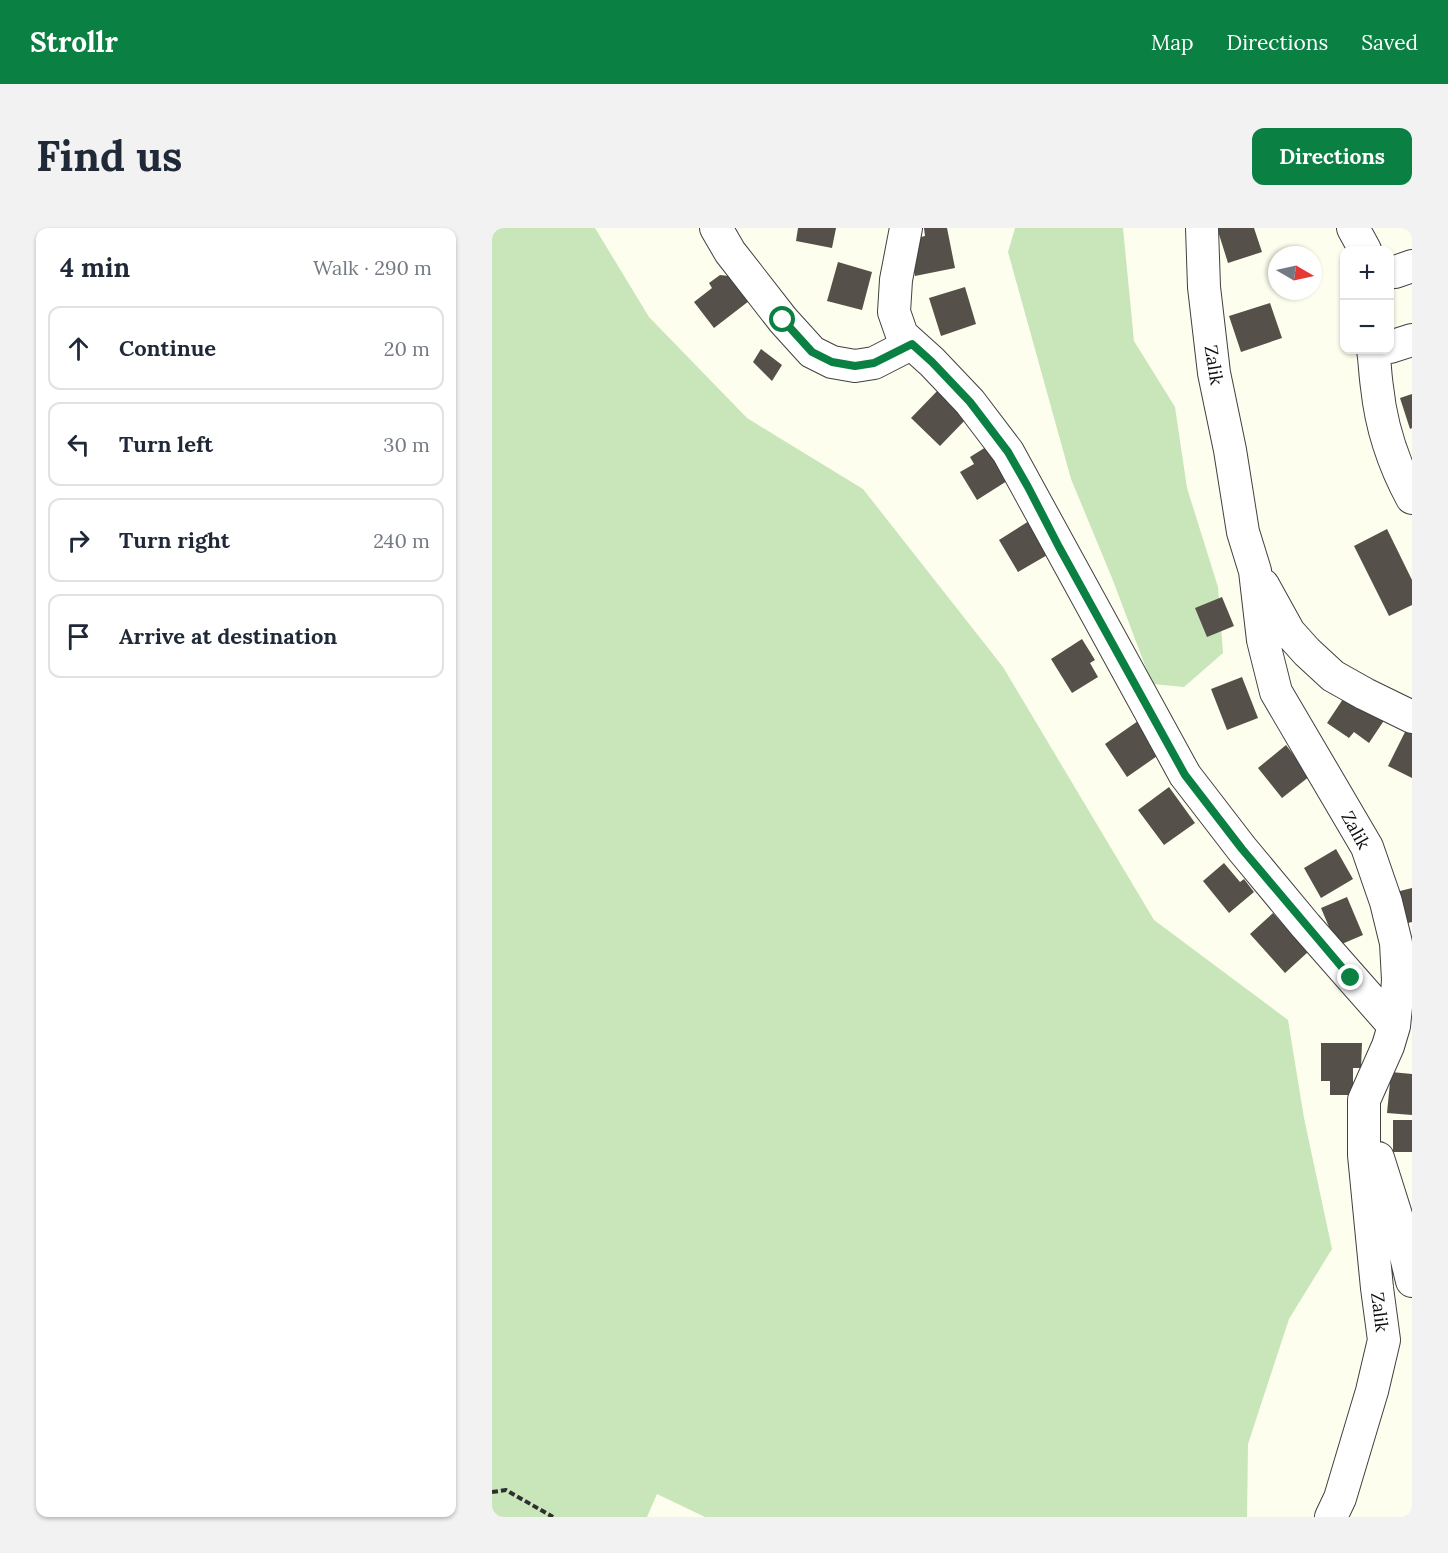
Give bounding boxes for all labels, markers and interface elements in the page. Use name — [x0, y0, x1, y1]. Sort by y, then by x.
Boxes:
text: Strollr — [30, 24, 118, 60]
text: Map — [1151, 29, 1194, 56]
text: Directions — [1227, 29, 1328, 56]
text: Saved — [1361, 29, 1418, 56]
button: Directions — [1252, 128, 1412, 185]
text: Find us — [36, 129, 182, 183]
north arrow — [1268, 246, 1322, 300]
map controls — [1340, 246, 1394, 354]
button: + — [1340, 246, 1394, 300]
text: 4 min — [60, 251, 130, 284]
text: Walk · 290 m — [313, 255, 432, 280]
button: − — [1340, 300, 1394, 354]
route start — [769, 306, 795, 332]
icon: ahead — [62, 332, 95, 365]
text: Continue — [119, 334, 216, 362]
text: 20 m — [384, 336, 430, 361]
street label: Zalik — [1200, 344, 1229, 387]
icon: left — [62, 428, 95, 461]
text: Turn left — [119, 430, 213, 458]
text: 30 m — [383, 432, 430, 457]
icon: right — [62, 524, 95, 557]
text: Turn right — [119, 526, 230, 554]
text: 240 m — [373, 528, 430, 553]
icon: arrive — [62, 620, 95, 653]
text: Arrive at destination — [119, 622, 337, 650]
street label: Zalik — [1336, 807, 1376, 853]
route end — [1337, 964, 1363, 990]
street label: Zalik — [1366, 1291, 1394, 1334]

